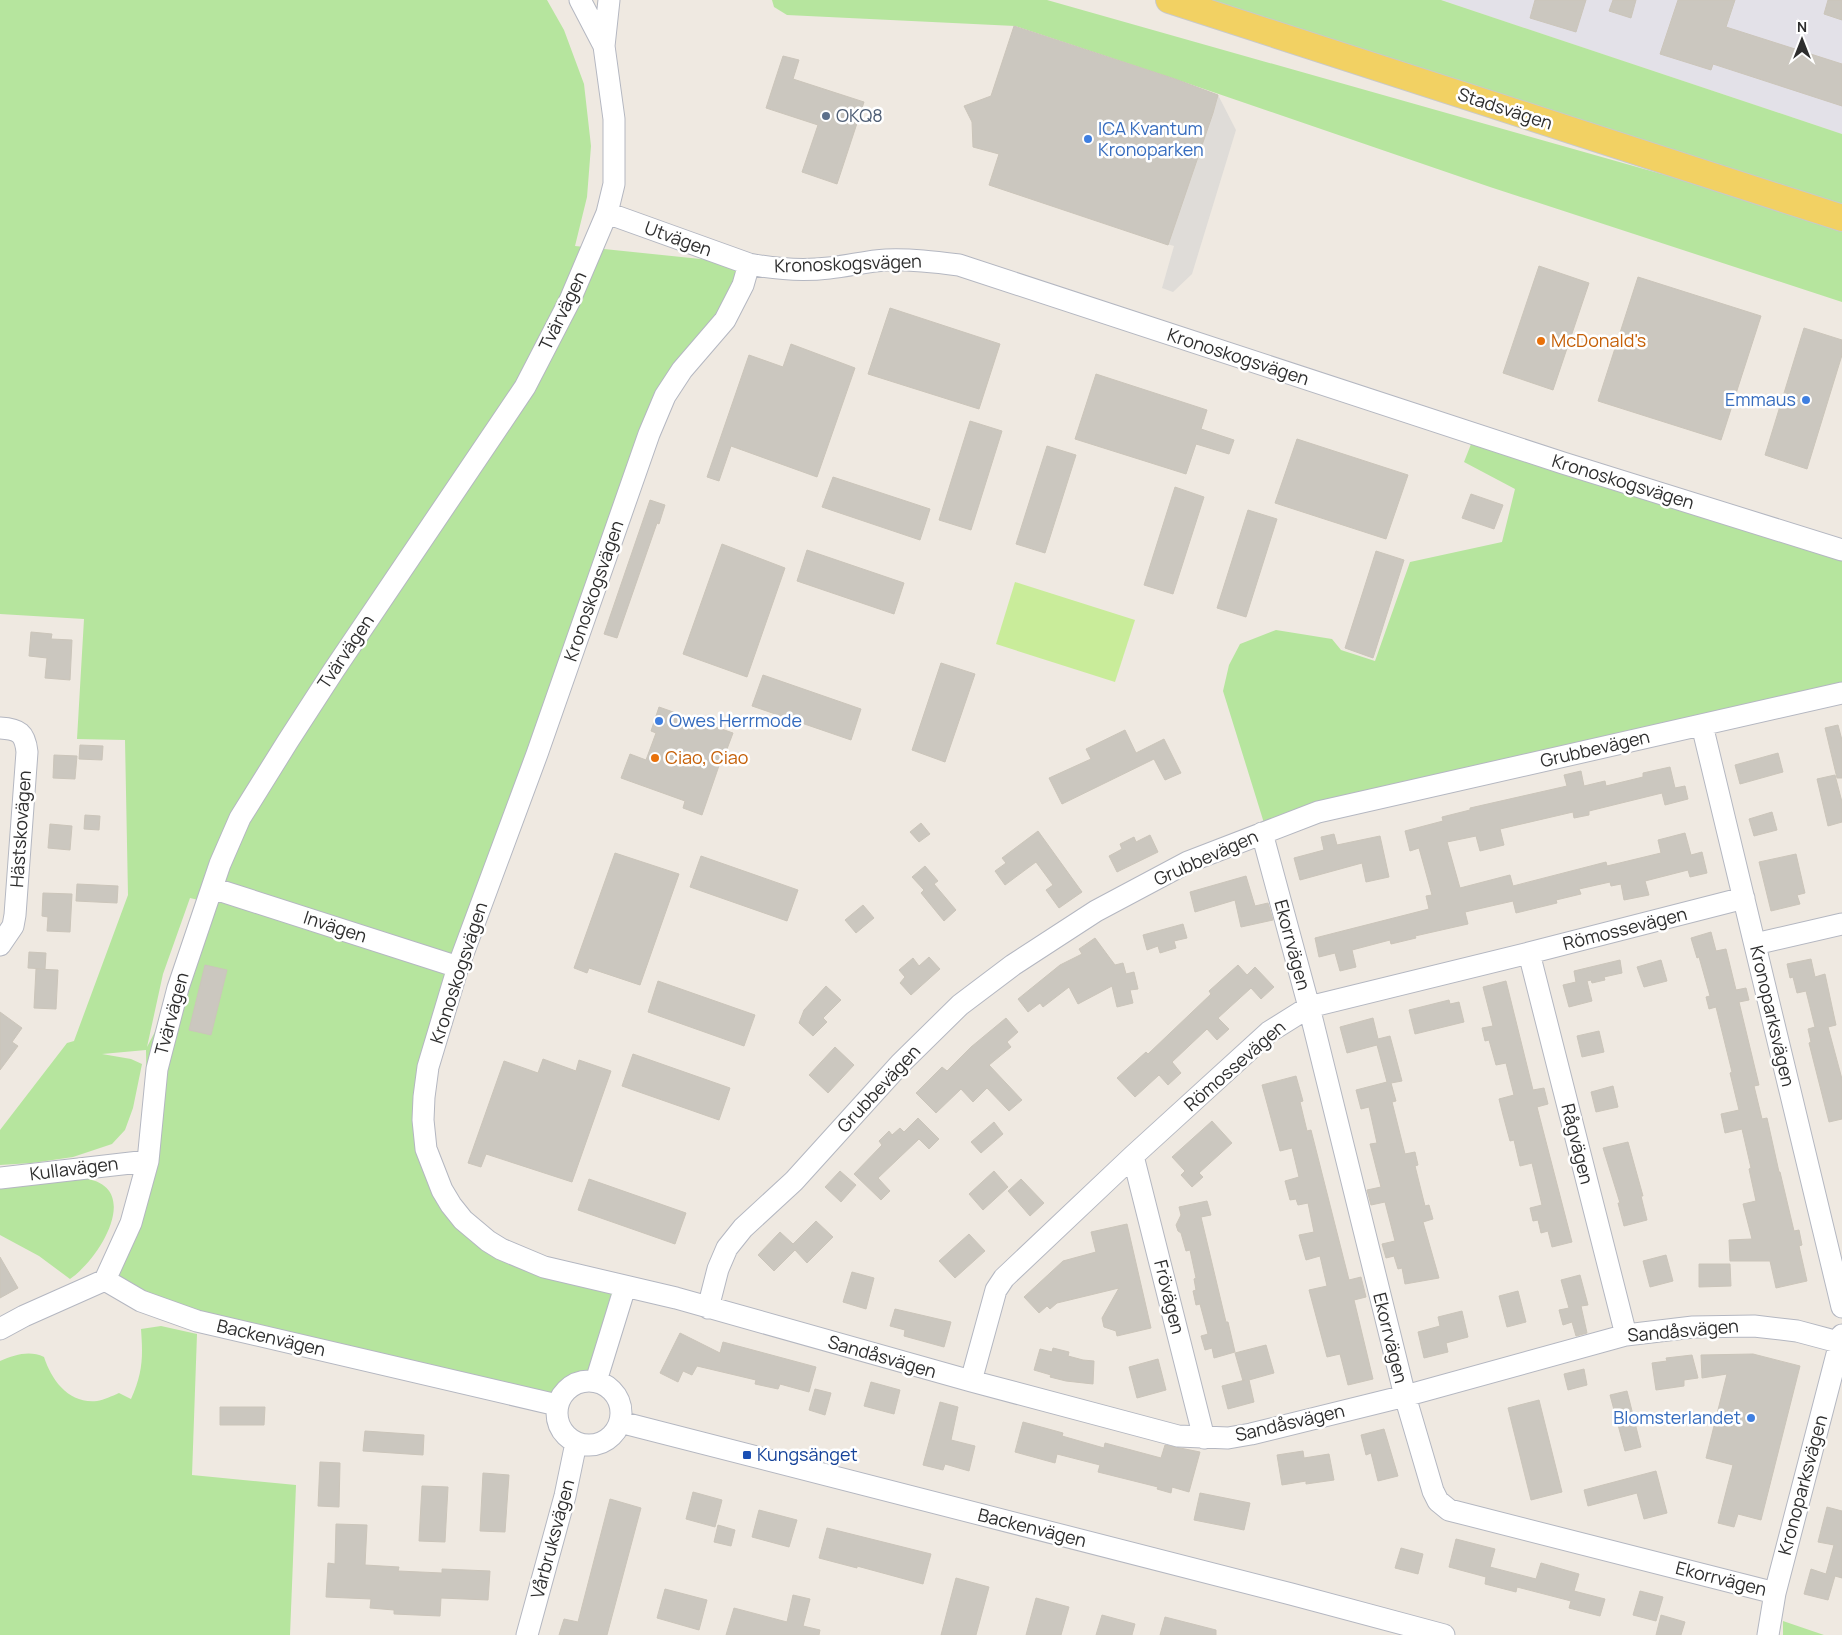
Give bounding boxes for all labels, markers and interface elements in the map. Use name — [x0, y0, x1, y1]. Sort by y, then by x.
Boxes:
north arrow — [1777, 15, 1827, 65]
text: N — [1797, 17, 1807, 36]
street label: Stadsvägen — [1455, 81, 1556, 135]
place label: OKQ8 — [836, 103, 883, 127]
marker: OKQ8 — [820, 110, 832, 122]
place label: ICA Kvantum Kronoparken — [1098, 116, 1204, 161]
marker: ICA Kvantum Kronoparken — [1082, 133, 1094, 145]
street label: Utvägen — [641, 215, 715, 261]
street label: Kronoskogsvägen — [774, 248, 922, 278]
street label: Tvärvägen — [533, 267, 592, 354]
street label: Kronoskogsvägen — [1164, 322, 1312, 390]
place label: McDonald's — [1551, 328, 1646, 352]
marker: McDonald's — [1535, 335, 1547, 347]
place label: Emmaus — [1725, 387, 1796, 411]
marker: Emmaus — [1800, 394, 1812, 406]
street label: Kronoskogsvägen — [1549, 448, 1697, 514]
street label: Kronoskogsvägen — [558, 517, 628, 664]
street label: Tvärvägen — [311, 610, 379, 693]
place label: Owes Herrmode — [669, 708, 802, 732]
marker: Owes Herrmode — [653, 715, 665, 727]
street label: Grubbevägen — [1538, 724, 1652, 772]
place label: Ciao, Ciao — [665, 745, 748, 769]
marker: Ciao, Ciao — [649, 752, 661, 764]
street label: Hästskovägen — [4, 769, 36, 888]
street label: Grubbevägen — [1150, 823, 1261, 891]
street label: Ekorrvägen — [1269, 897, 1317, 993]
street label: Kronoskogsvägen — [424, 899, 492, 1047]
street label: Römossevägen — [1560, 901, 1689, 955]
street label: Invägen — [301, 905, 370, 948]
street label: Kronoparksvägen — [1745, 943, 1801, 1089]
street label: Tvärvägen — [148, 970, 194, 1058]
street label: Römossevägen — [1179, 1015, 1290, 1116]
street label: Grubbevägen — [831, 1039, 925, 1137]
street label: Rågvägen — [1556, 1101, 1600, 1187]
street label: Kullavägen — [28, 1151, 120, 1185]
street label: Frövägen — [1149, 1257, 1191, 1336]
street label: Ekorrvägen — [1368, 1290, 1414, 1386]
street label: Backenvägen — [215, 1313, 328, 1361]
street label: Sandåsvägen — [1626, 1313, 1740, 1347]
street label: Sandåsvägen — [825, 1329, 939, 1383]
street label: Sandåsvägen — [1233, 1398, 1347, 1446]
place label: Blomsterlandet — [1613, 1405, 1741, 1429]
marker: Blomsterlandet — [1745, 1412, 1757, 1424]
street label: Kronoparksvägen — [1772, 1412, 1832, 1557]
place label: Kungsänget — [757, 1442, 858, 1466]
marker: Kungsänget — [741, 1449, 753, 1461]
street label: Vårbruksvägen — [525, 1477, 579, 1601]
street label: Backenvägen — [976, 1502, 1089, 1552]
street label: Ekorrvägen — [1673, 1555, 1769, 1601]

